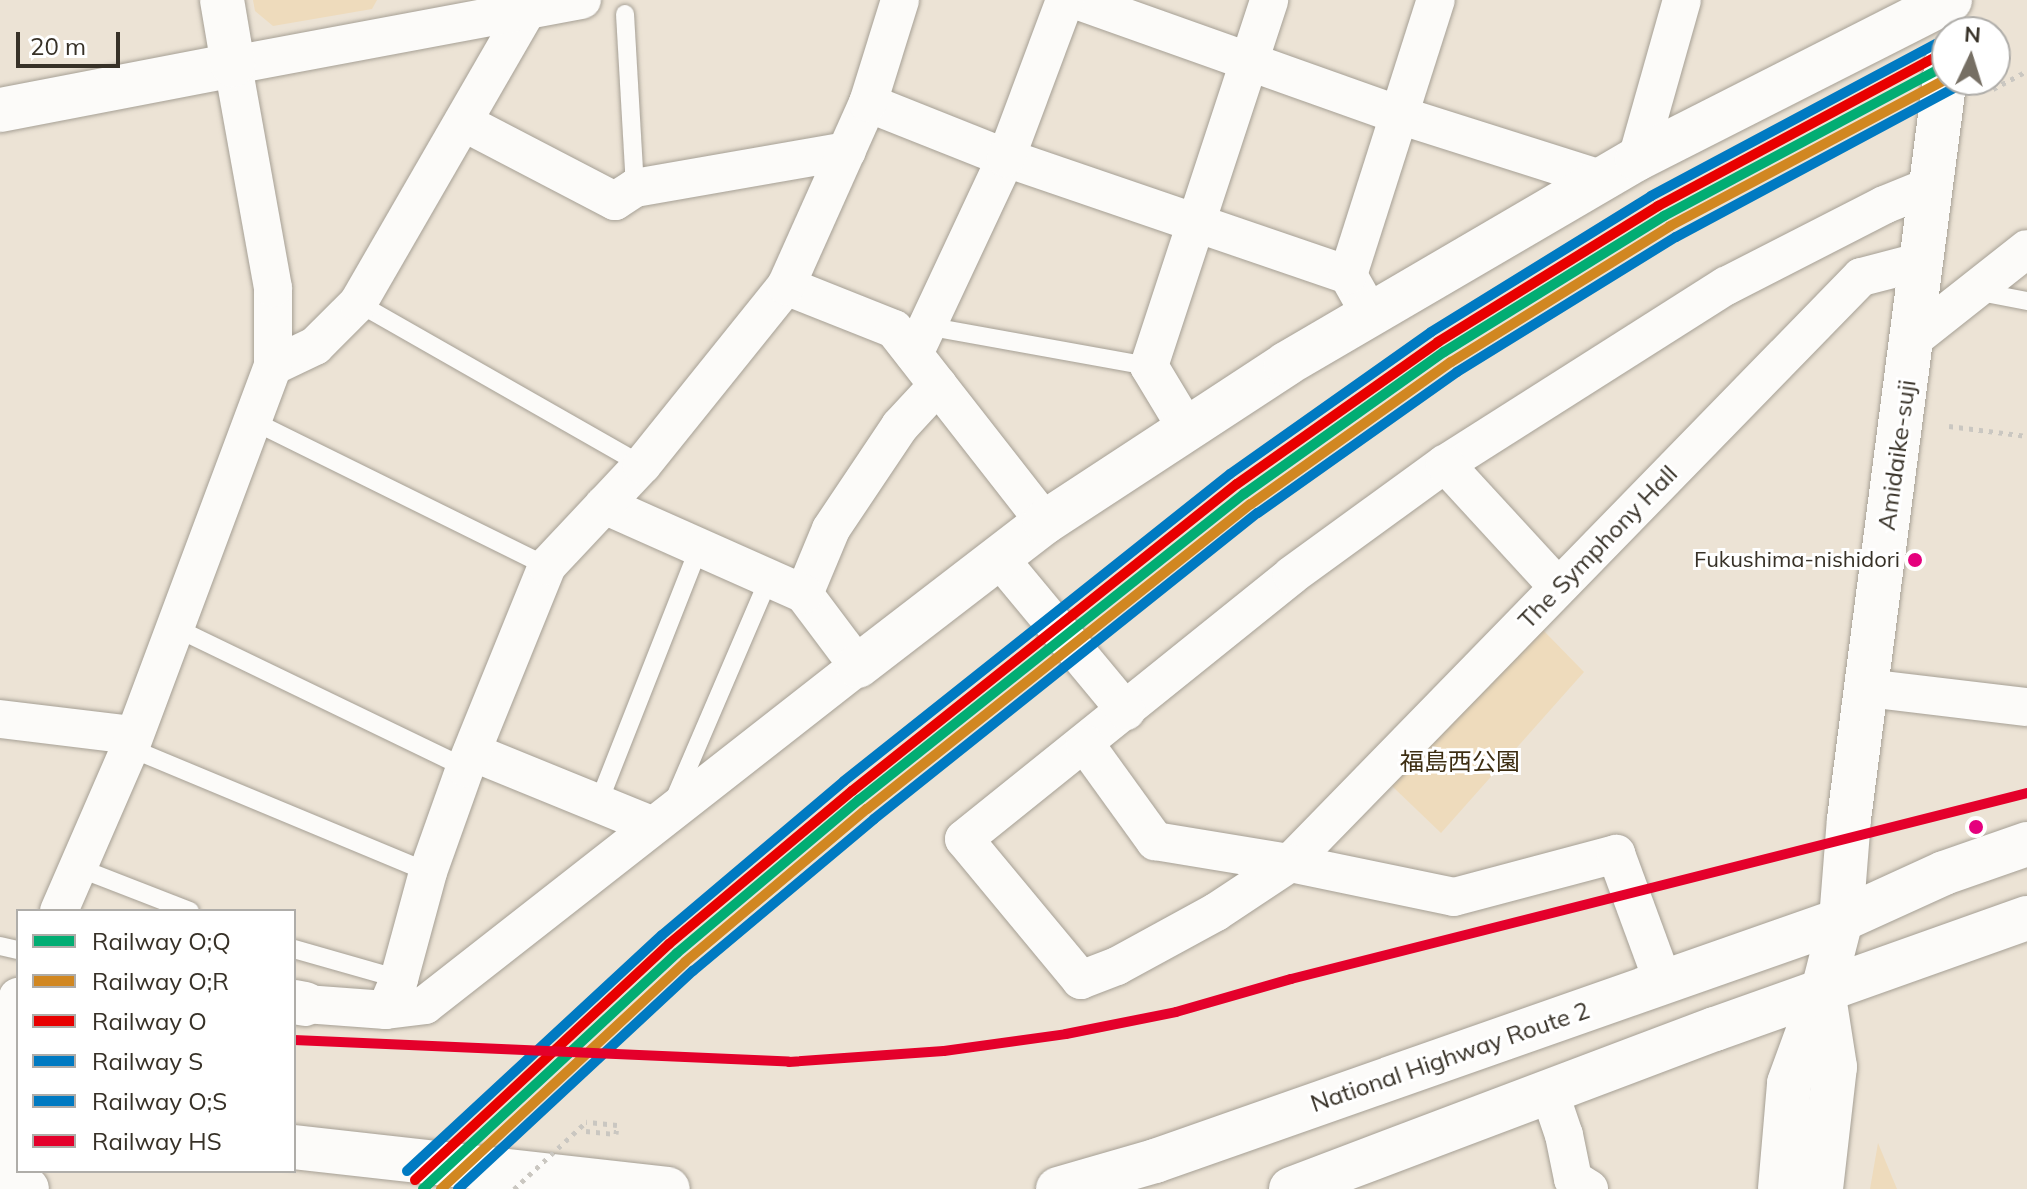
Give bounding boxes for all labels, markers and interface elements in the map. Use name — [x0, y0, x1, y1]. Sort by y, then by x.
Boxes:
scale bar — [20, 16, 124, 66]
north arrow — [1931, 16, 2011, 96]
text: N — [1963, 20, 1982, 49]
text: 20 m — [30, 31, 86, 61]
street label: Amidaike-suji — [1872, 378, 1922, 532]
street label: The Symphony Hall — [1513, 459, 1683, 635]
place label: Fukushima-nishidori — [1694, 547, 1900, 573]
marker: Fukushima-nishidori — [1907, 552, 1923, 568]
park label: 福島西公園 — [1400, 748, 1520, 776]
unlabelled marker — [1968, 819, 1984, 835]
legend — [16, 909, 296, 1173]
text: Railway O;Q — [92, 926, 231, 956]
text: Railway O;R — [92, 966, 229, 996]
street label: National Highway Route 2 — [1307, 996, 1593, 1118]
text: Railway O — [92, 1006, 207, 1036]
text: Railway S — [92, 1046, 203, 1076]
text: Railway O;S — [92, 1086, 227, 1116]
text: Railway HS — [92, 1126, 222, 1156]

